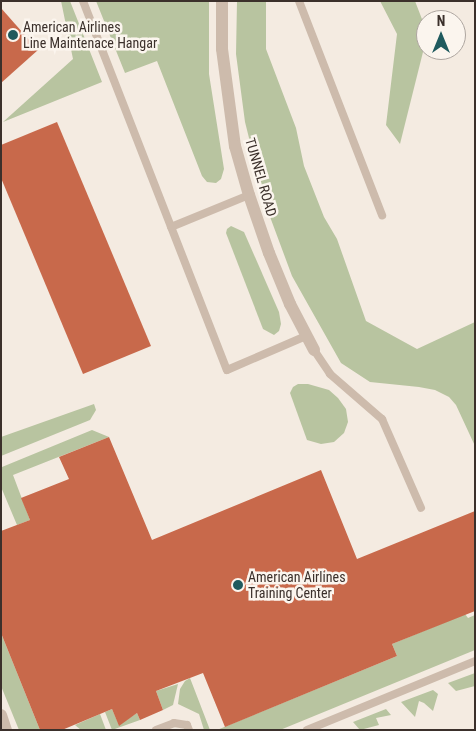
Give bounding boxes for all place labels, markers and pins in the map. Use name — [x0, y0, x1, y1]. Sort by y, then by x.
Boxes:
place label: American Airlines Line Maintenace Hangar — [23, 19, 157, 52]
marker: American Airlines Line Maintenace Hangar — [7, 29, 19, 41]
place label: American Airlines Training Center — [248, 569, 346, 602]
marker: American Airlines Training Center — [232, 579, 244, 591]

